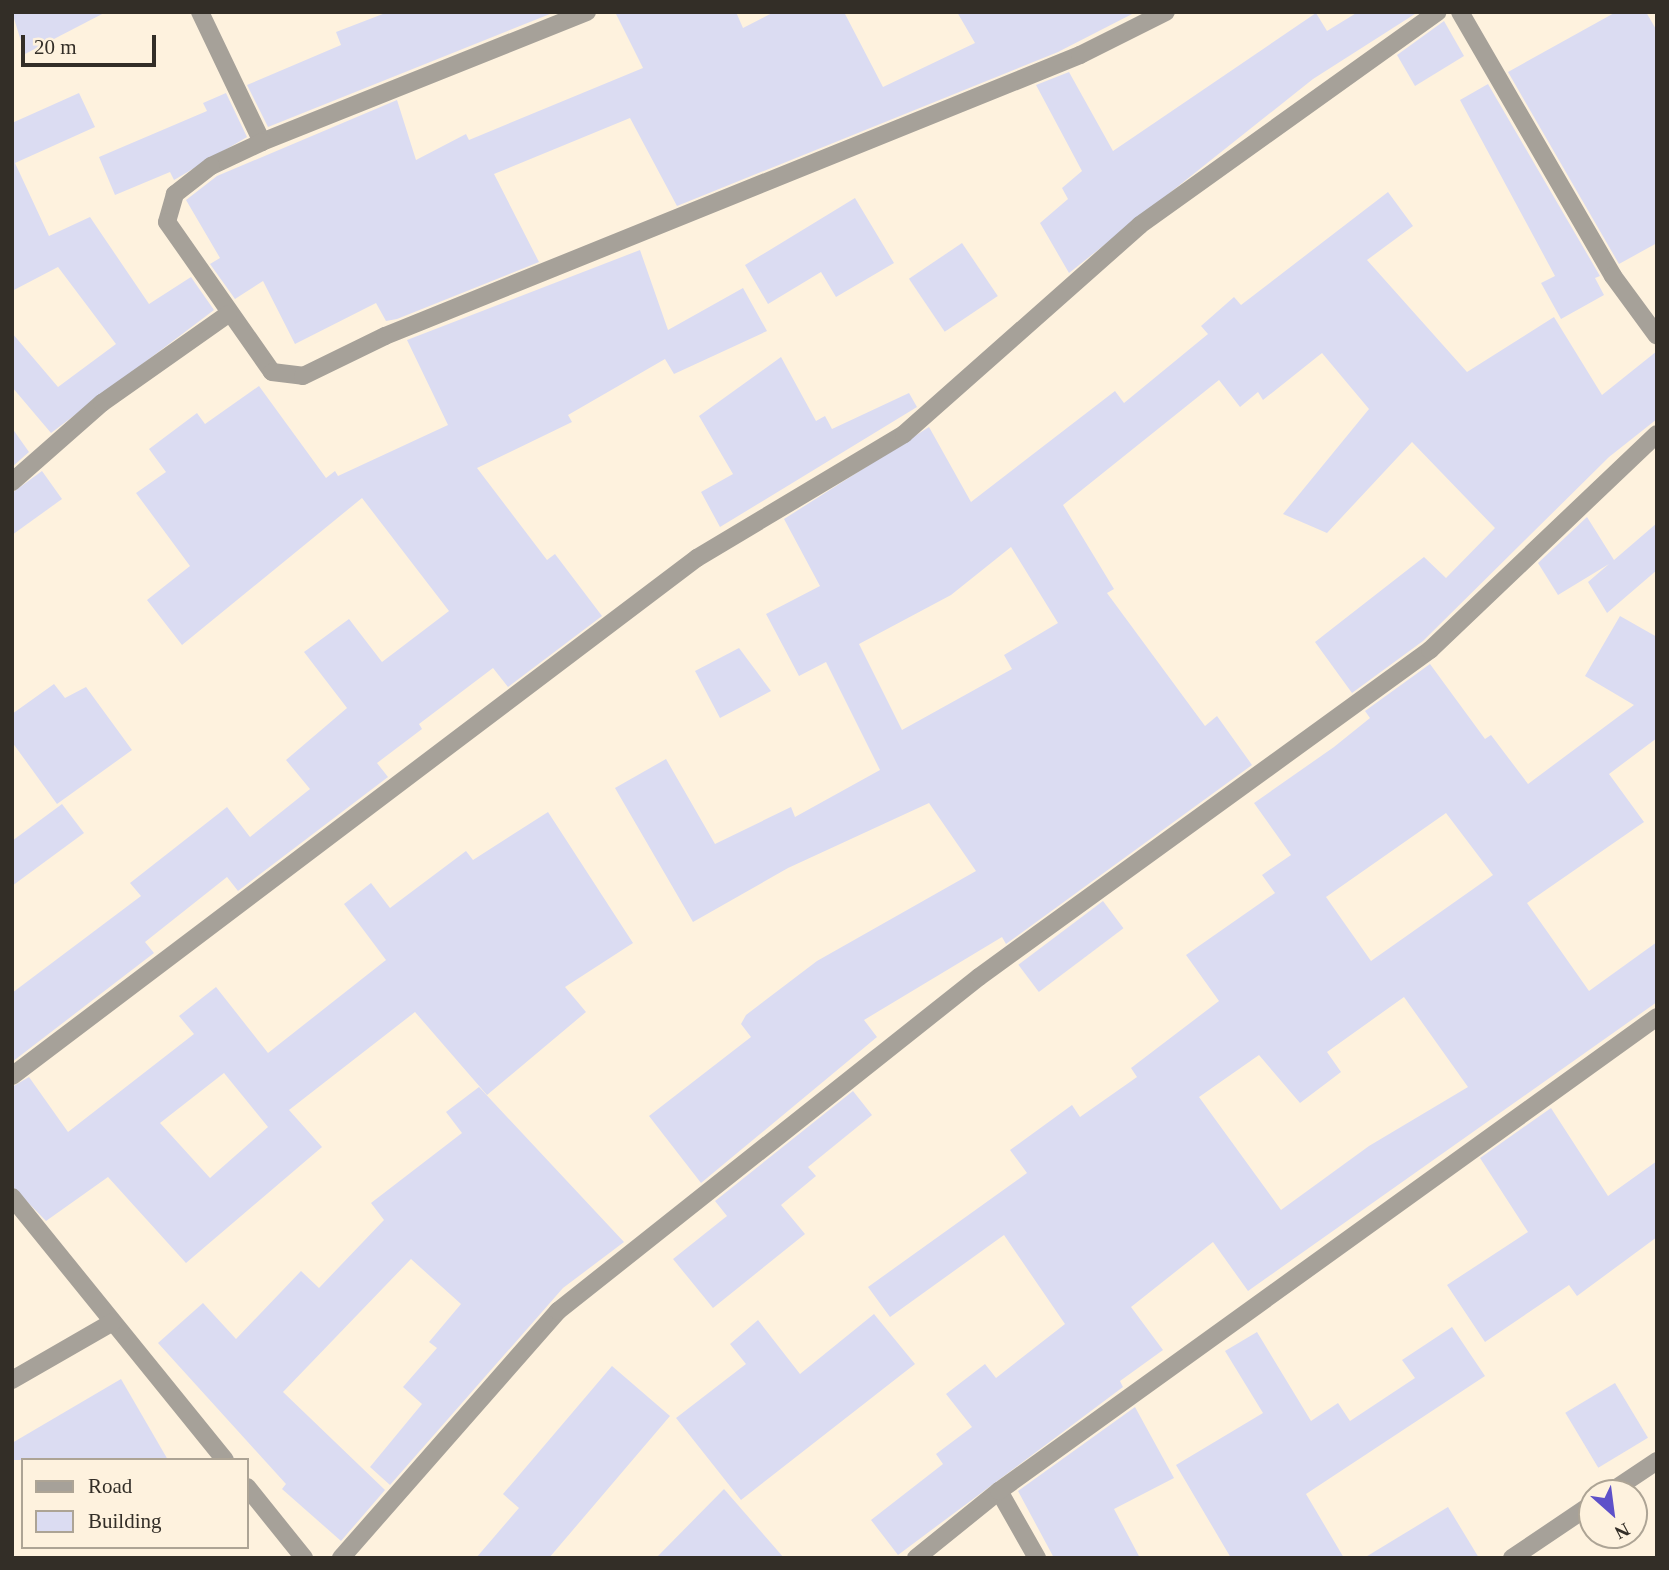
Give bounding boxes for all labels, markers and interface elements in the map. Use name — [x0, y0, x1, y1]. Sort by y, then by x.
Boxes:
scale bar — [24, 21, 159, 65]
text: 20 m — [34, 35, 77, 59]
legend — [21, 1458, 248, 1549]
text: Road — [88, 1474, 132, 1498]
north arrow — [1578, 1479, 1648, 1549]
text: Building — [88, 1509, 162, 1533]
text: N — [1611, 1519, 1633, 1544]

